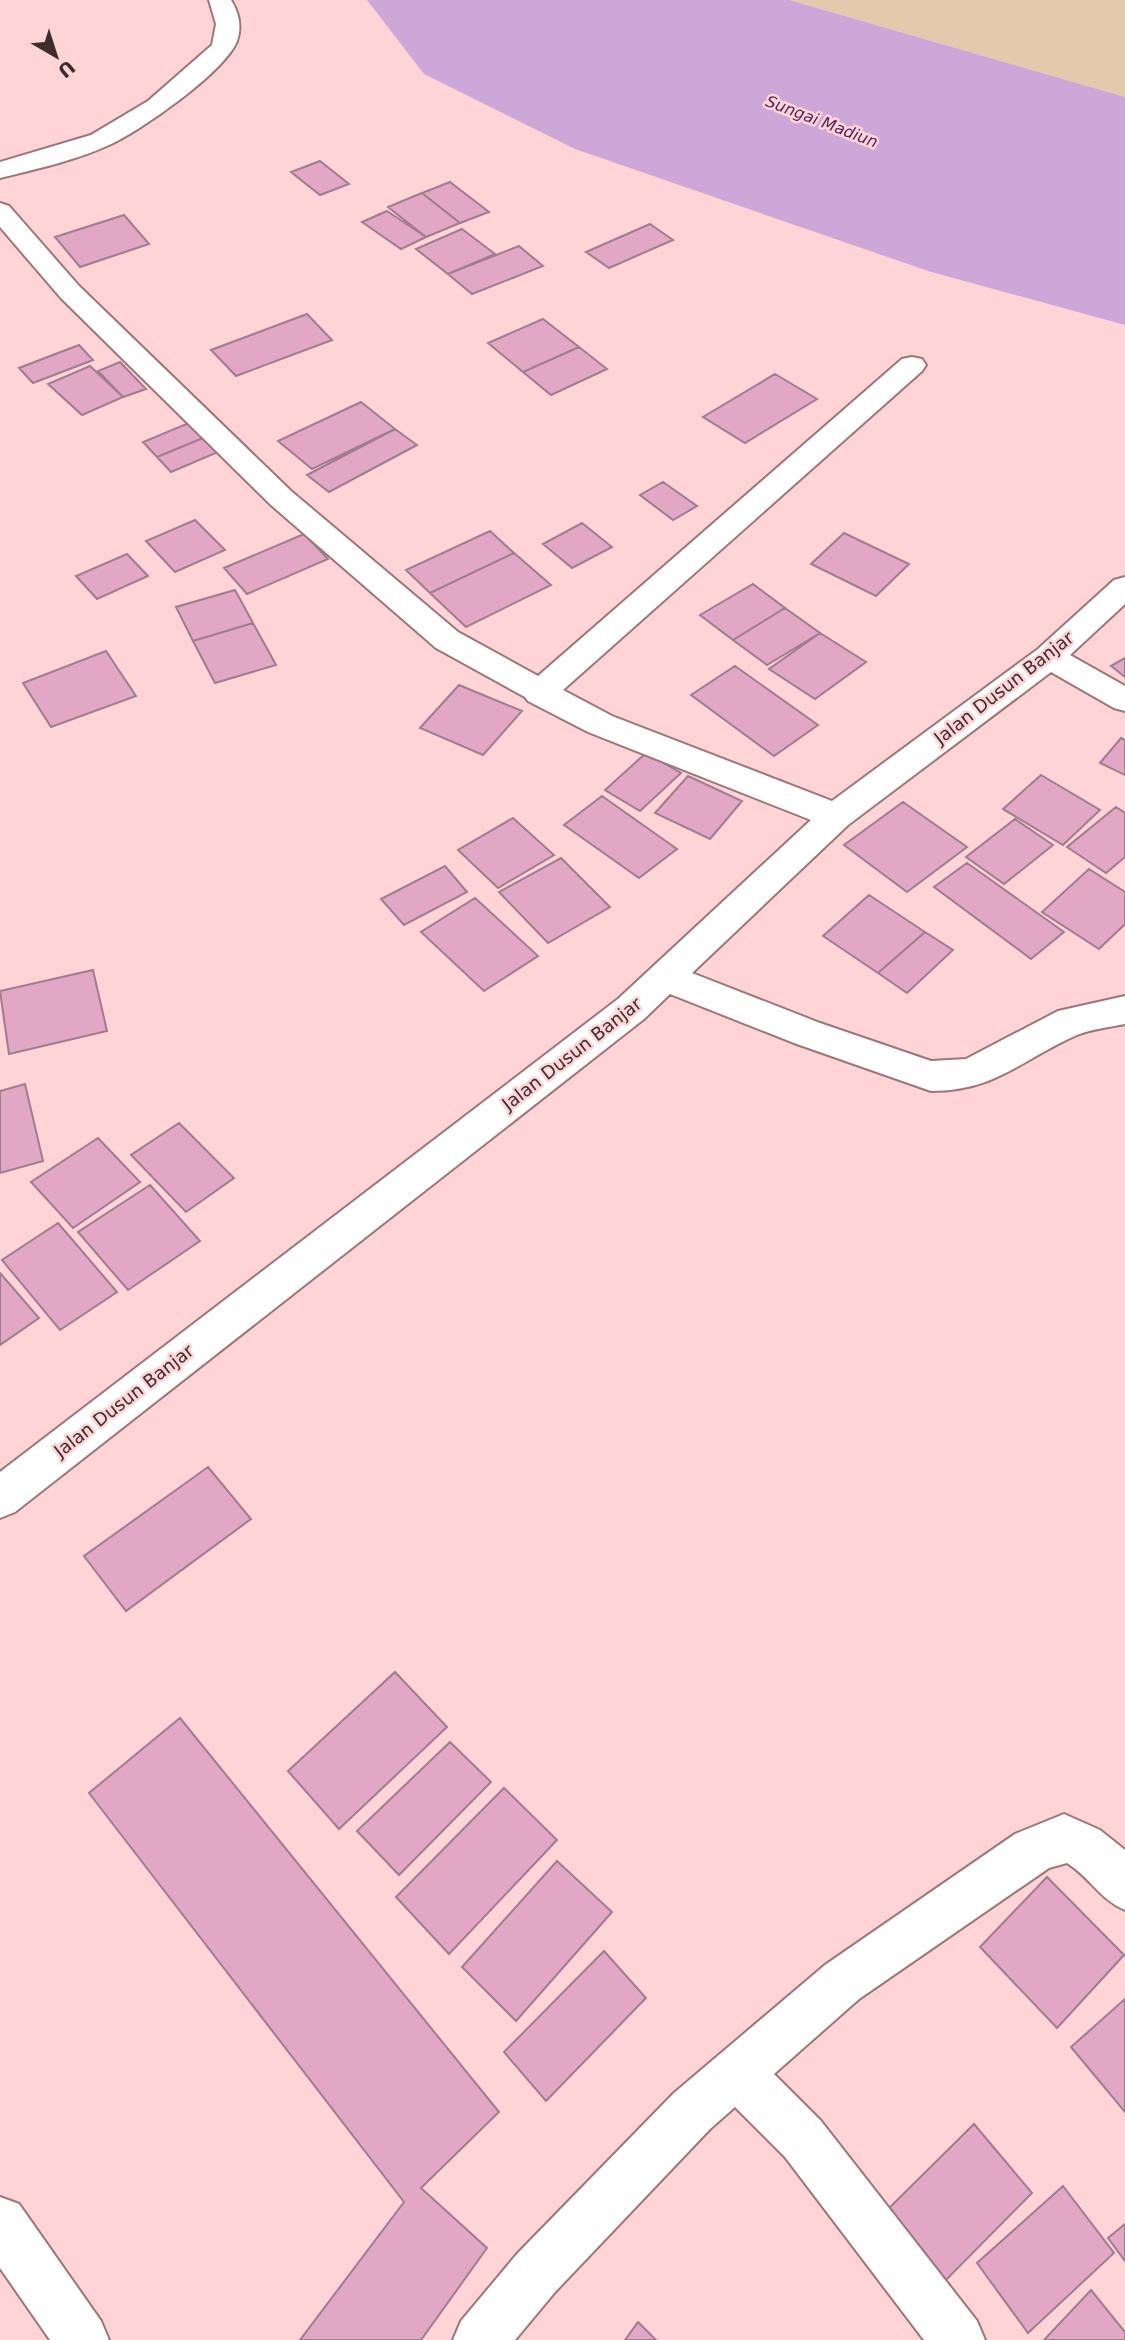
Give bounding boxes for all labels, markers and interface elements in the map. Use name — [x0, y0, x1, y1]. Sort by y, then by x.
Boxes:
north arrow — [21, 21, 91, 91]
text: U — [54, 56, 80, 83]
water label: Sungai Madiun — [763, 91, 881, 152]
street label: Jalan Dusun Banjar — [929, 626, 1078, 749]
street label: Jalan Dusun Banjar — [497, 992, 646, 1115]
street label: Jalan Dusun Banjar — [49, 1339, 198, 1462]

